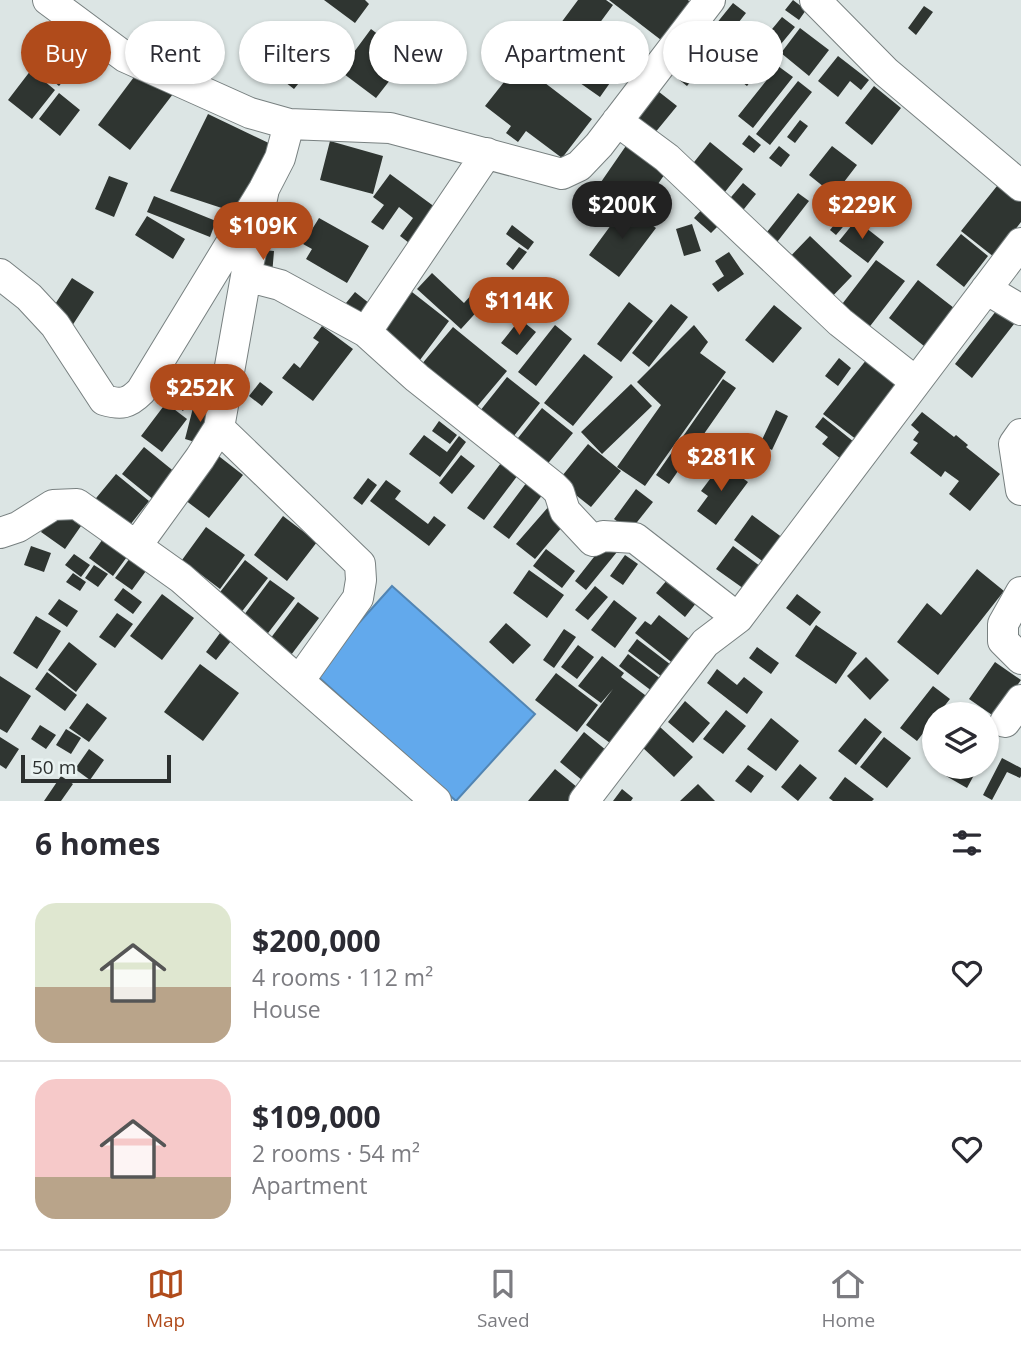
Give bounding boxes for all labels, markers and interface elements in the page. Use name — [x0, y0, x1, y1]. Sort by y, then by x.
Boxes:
chip: Buy — [21, 21, 111, 84]
chip: Rent — [125, 21, 225, 84]
chip: Filters — [239, 21, 355, 84]
chip: New — [369, 21, 467, 84]
chip: Apartment — [481, 21, 649, 84]
chip: House — [663, 21, 783, 84]
pin: $200K — [573, 182, 671, 241]
pin: $229K — [813, 182, 911, 241]
text: $200K — [588, 188, 656, 220]
text: $229K — [828, 188, 896, 220]
pin: $109K — [214, 202, 312, 262]
text: $109K — [229, 209, 297, 241]
pin: $114K — [470, 278, 568, 337]
text: $114K — [485, 284, 553, 316]
pin: $252K — [151, 364, 249, 424]
text: $252K — [166, 371, 234, 403]
pin: $281K — [672, 434, 770, 493]
text: $281K — [687, 440, 755, 472]
map controls — [922, 702, 999, 779]
button: layers — [922, 702, 999, 779]
scale bar — [21, 752, 172, 784]
text: 50 m — [32, 754, 76, 780]
text: 6 homes — [35, 823, 160, 864]
icon: filters — [948, 824, 986, 862]
text: $200,000 — [252, 920, 381, 961]
icon: home — [91, 931, 175, 1015]
icon: heart — [948, 954, 986, 992]
text: 4 rooms · 112 m² — [252, 961, 433, 993]
text: House — [252, 993, 321, 1025]
text: $109,000 — [252, 1096, 381, 1137]
icon: home — [91, 1107, 175, 1191]
icon: heart — [948, 1130, 986, 1168]
text: 2 rooms · 54 m² — [252, 1137, 420, 1169]
text: Apartment — [252, 1169, 368, 1201]
tab: Map — [146, 1265, 185, 1333]
tab: Saved — [477, 1265, 530, 1333]
tab: Home — [821, 1265, 875, 1333]

